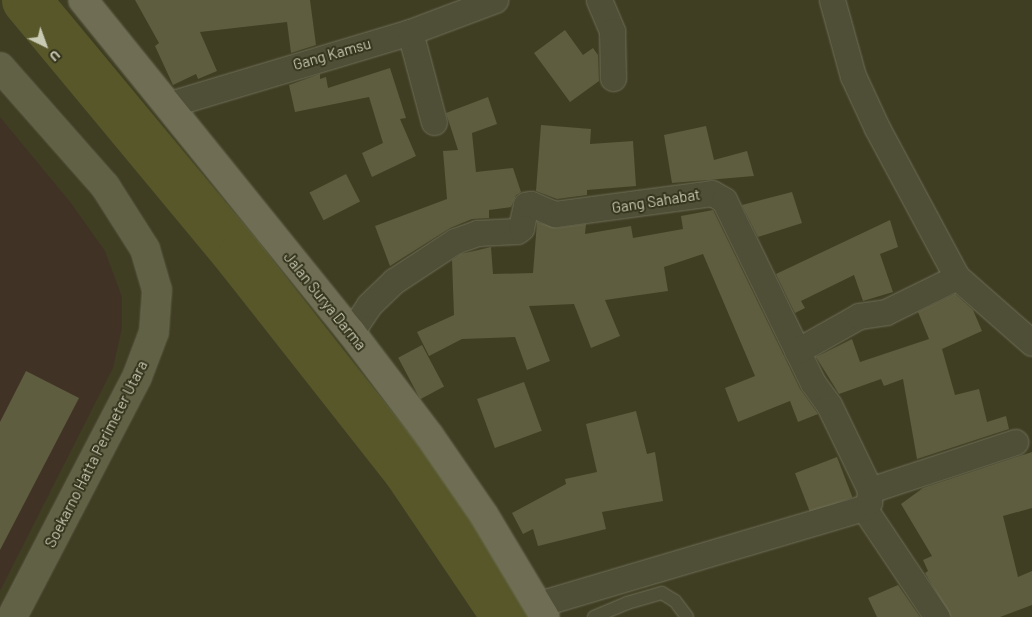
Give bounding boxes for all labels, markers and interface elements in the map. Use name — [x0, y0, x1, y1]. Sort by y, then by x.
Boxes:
north arrow — [20, 20, 70, 70]
street label: Gang Kamsu — [291, 34, 373, 74]
text: U — [46, 47, 64, 66]
street label: Gang Sahabat — [611, 185, 701, 217]
street label: Jalan Surya Darma — [280, 248, 370, 354]
street label: Soekarno Hatta Perimeter Utara — [41, 358, 151, 550]

